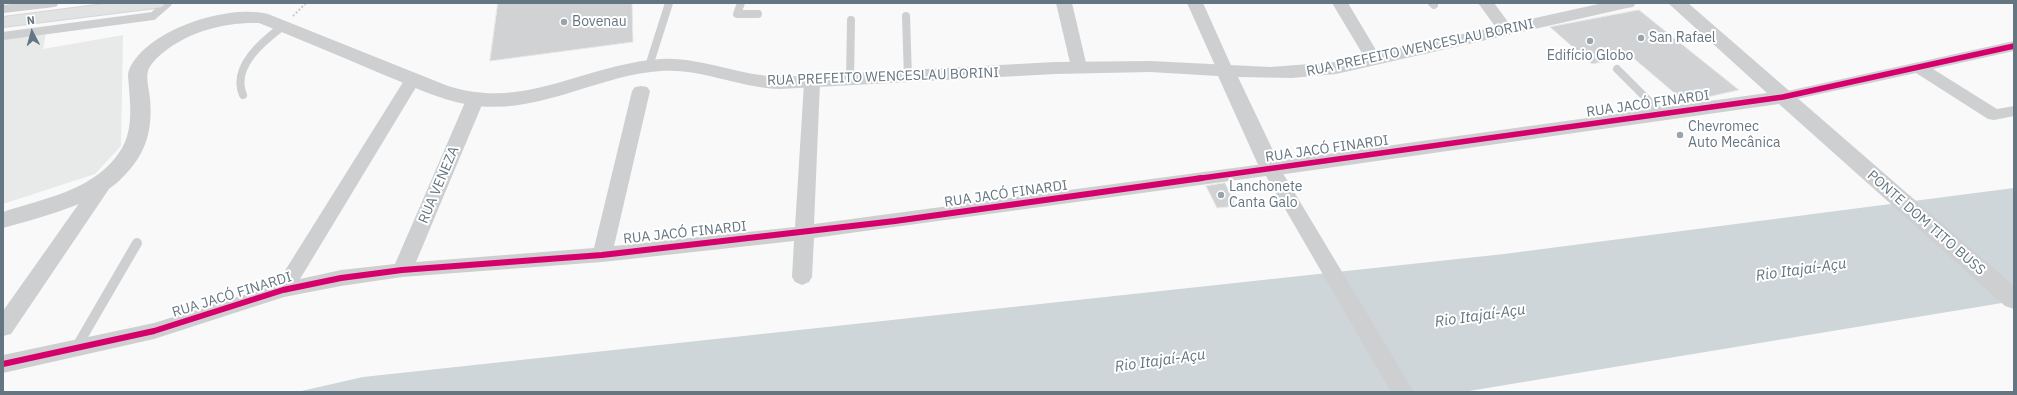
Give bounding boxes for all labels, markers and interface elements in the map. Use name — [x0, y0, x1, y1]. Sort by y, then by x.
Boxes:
north arrow — [12, 12, 52, 52]
text: N — [26, 13, 35, 27]
place label: Bovenau — [572, 14, 627, 30]
street label: RUA PREFEITO WENCESLAU BORINI — [1305, 16, 1535, 80]
marker: Bovenau — [559, 17, 569, 27]
place label: San Rafael — [1649, 30, 1716, 46]
marker: San Rafael — [1636, 33, 1646, 43]
marker: Edifício Globo — [1585, 36, 1595, 46]
place label: Edifício Globo — [1547, 48, 1633, 64]
street label: RUA PREFEITO WENCESLAU BORINI — [767, 65, 999, 89]
street label: RUA JACÓ FINARDI — [1585, 87, 1711, 121]
place label: Chevromec Auto Mecânica — [1688, 119, 1780, 152]
marker: Chevromec Auto Mecânica — [1675, 130, 1685, 140]
street label: RUA JACÓ FINARDI — [1264, 132, 1390, 166]
street label: RUA VENEZA — [415, 144, 463, 226]
street label: PONTE DOM TITO BUSS — [1864, 167, 1988, 279]
street label: RUA JACÓ FINARDI — [943, 177, 1069, 211]
place label: Lanchonete Canta Galo — [1229, 179, 1302, 212]
marker: Lanchonete Canta Galo — [1216, 190, 1226, 200]
street label: RUA JACÓ FINARDI — [622, 218, 748, 248]
water label: Rio Itajaí-Açu — [1755, 255, 1847, 285]
street label: RUA JACÓ FINARDI — [170, 269, 294, 321]
water label: Rio Itajaí-Açu — [1434, 301, 1526, 331]
water label: Rio Itajaí-Açu — [1114, 346, 1206, 376]

